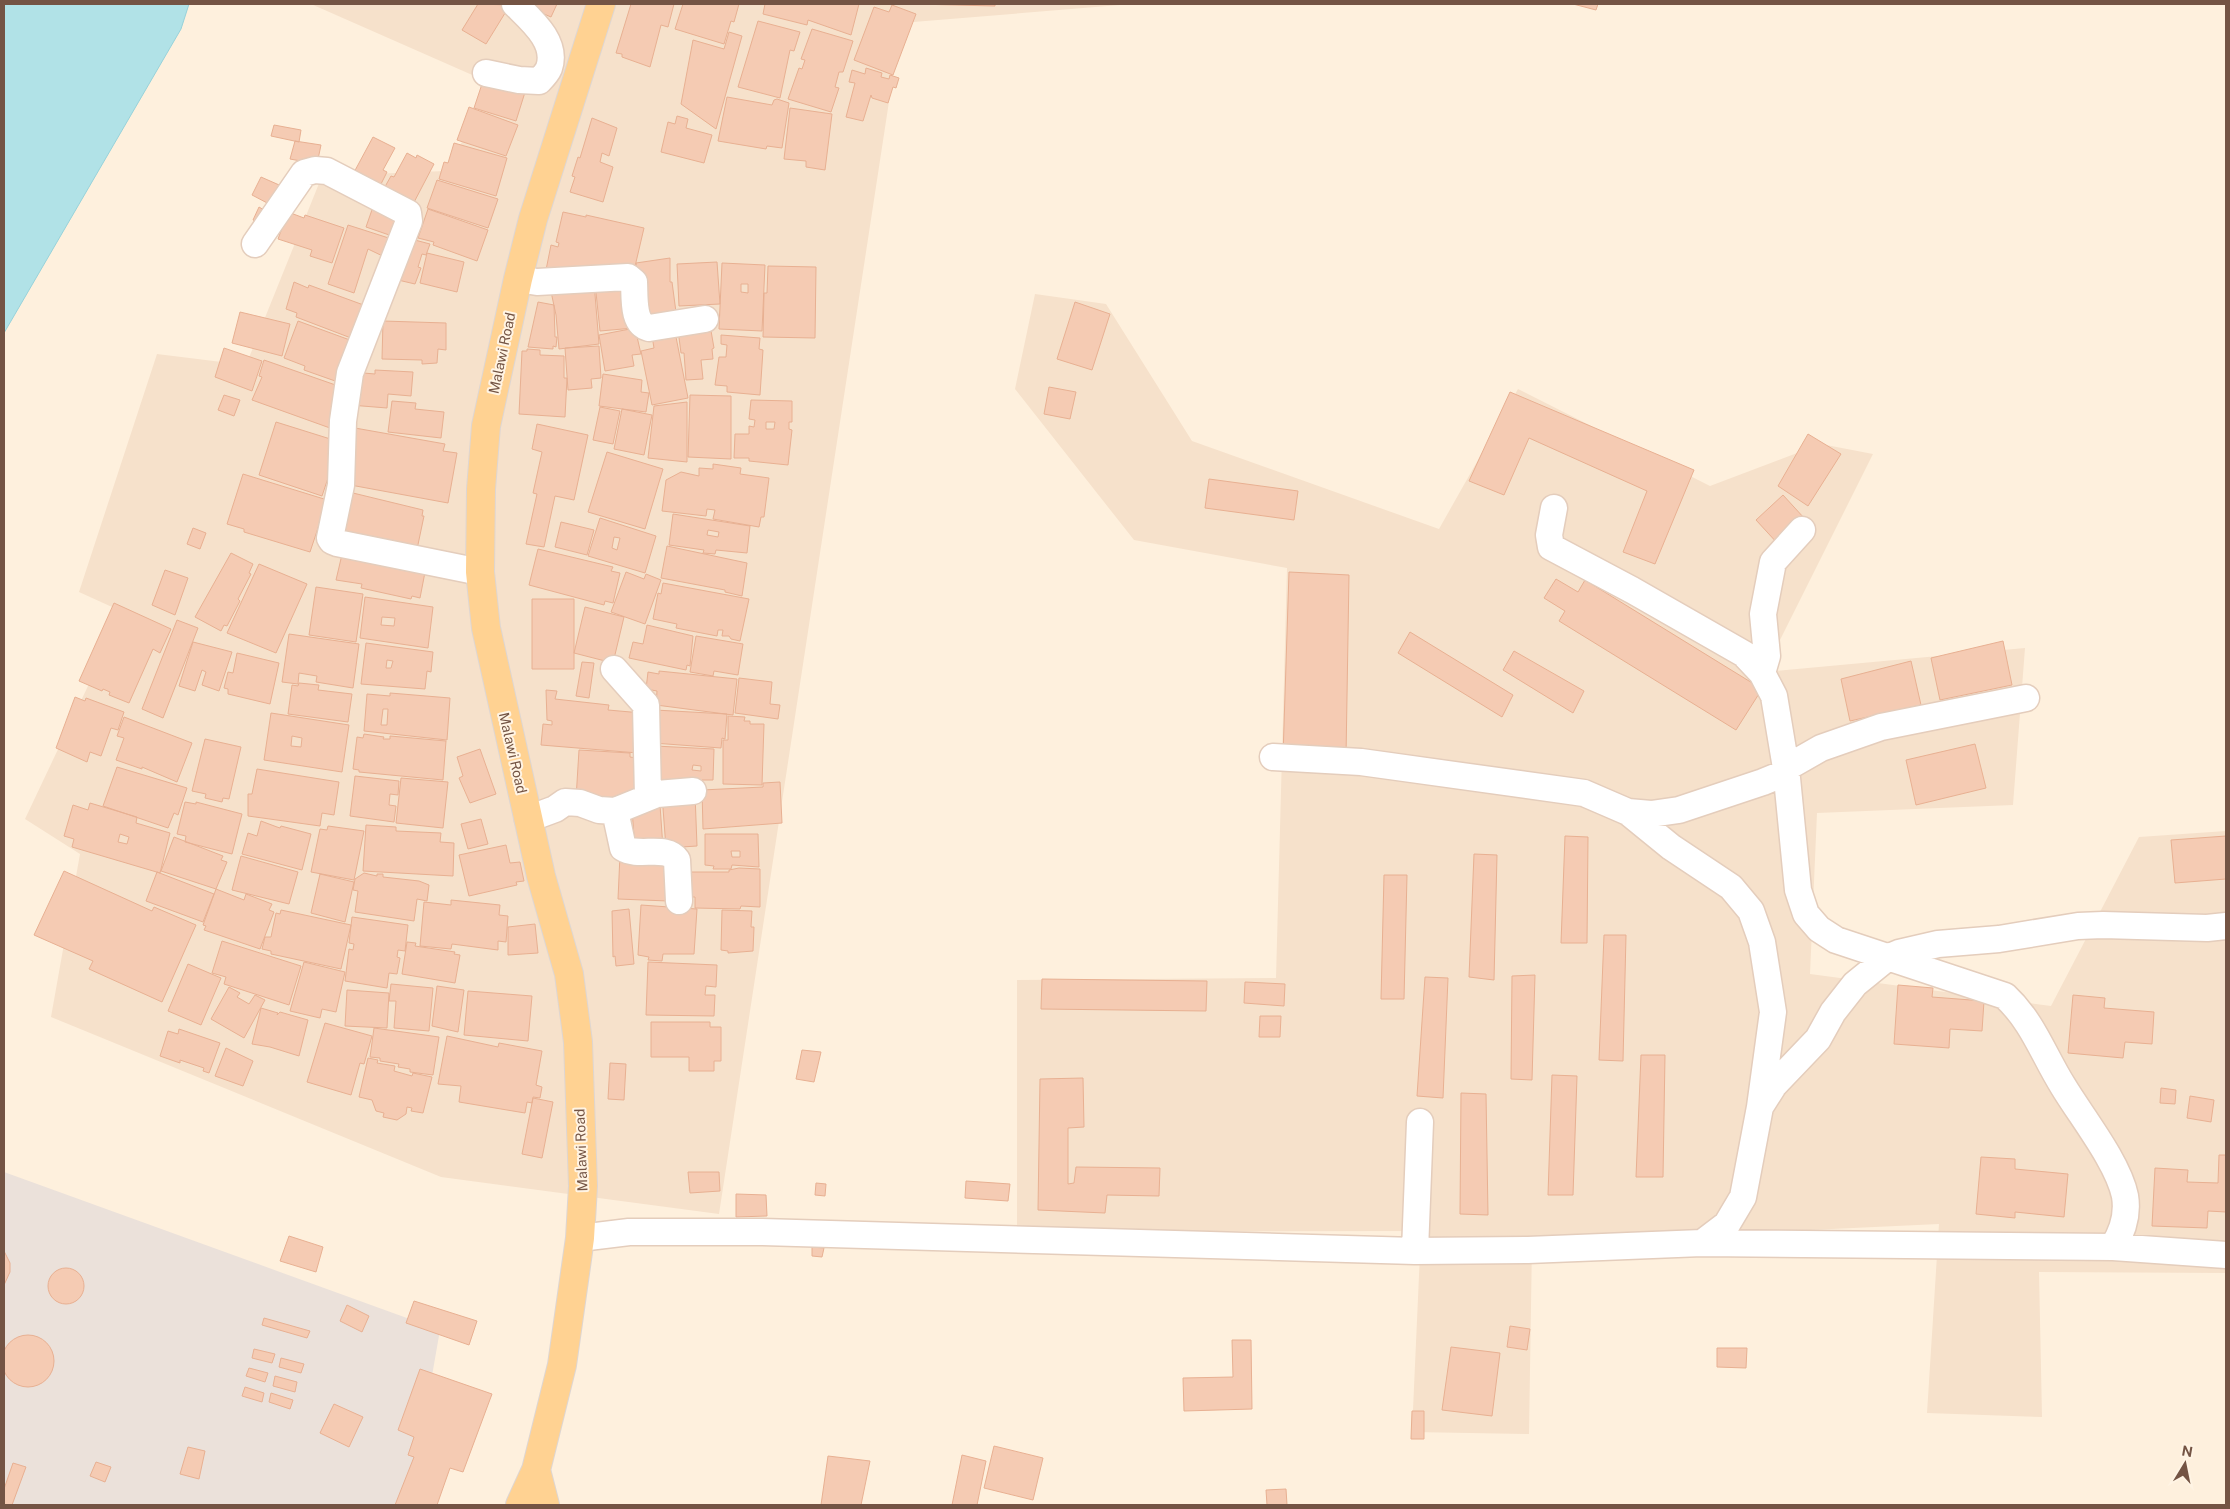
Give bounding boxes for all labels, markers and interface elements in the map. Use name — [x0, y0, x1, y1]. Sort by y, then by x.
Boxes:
street label: Malawi Road — [486, 311, 518, 395]
street label: Malawi Road — [496, 711, 530, 795]
street label: Malawi Road — [572, 1108, 590, 1192]
north arrow — [2160, 1439, 2210, 1489]
text: N — [2180, 1442, 2194, 1460]

